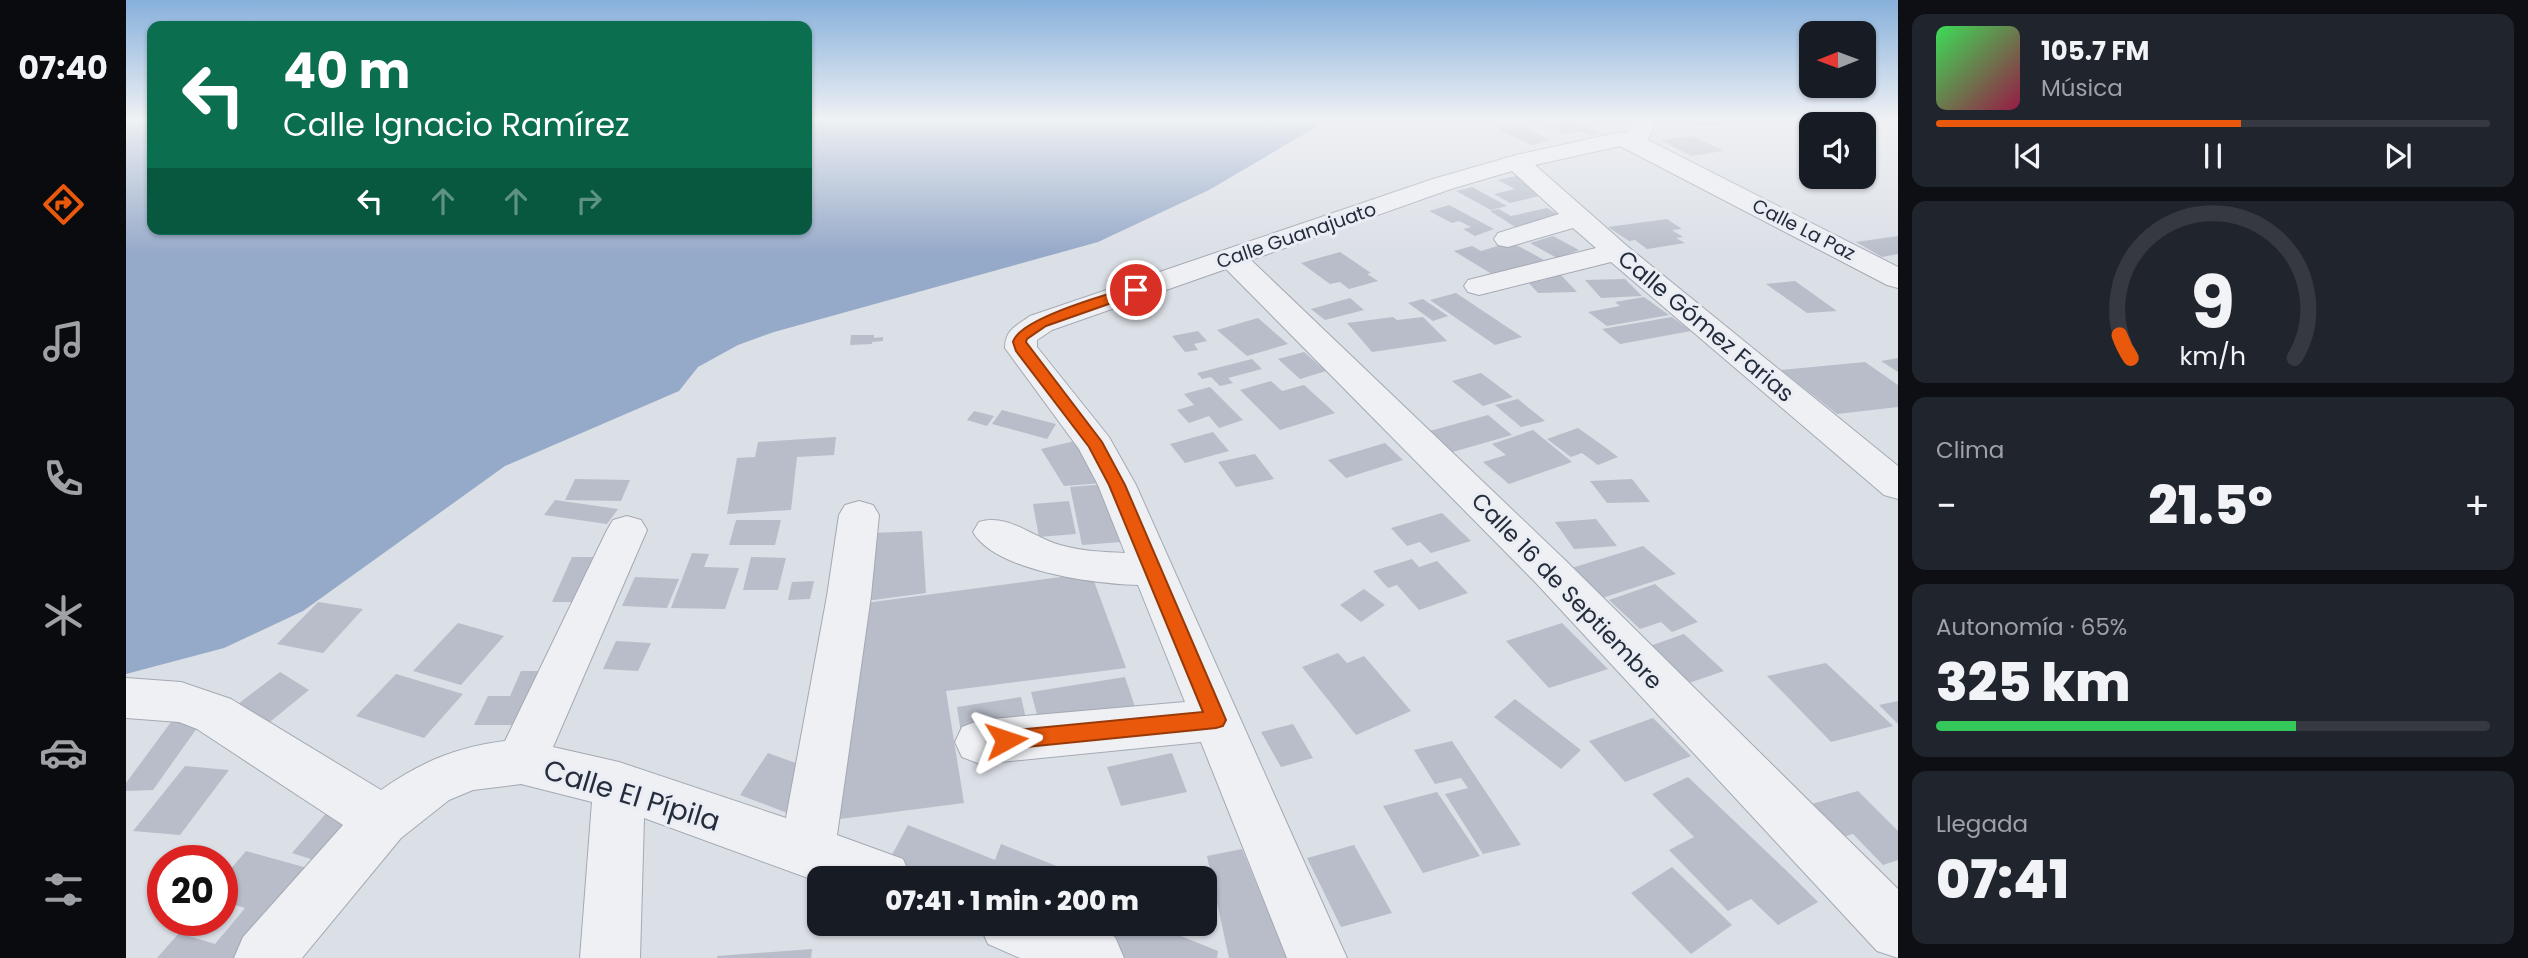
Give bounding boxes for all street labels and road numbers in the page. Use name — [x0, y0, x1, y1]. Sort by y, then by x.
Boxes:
street label: Calle La Paz — [1748, 192, 1860, 267]
street label: Calle Guanajuato — [1213, 195, 1380, 275]
street label: Calle Gómez Farias — [1611, 243, 1801, 409]
street label: Calle 16 de Septiembre — [1464, 485, 1670, 697]
street label: Calle El Pípila — [539, 750, 725, 841]

